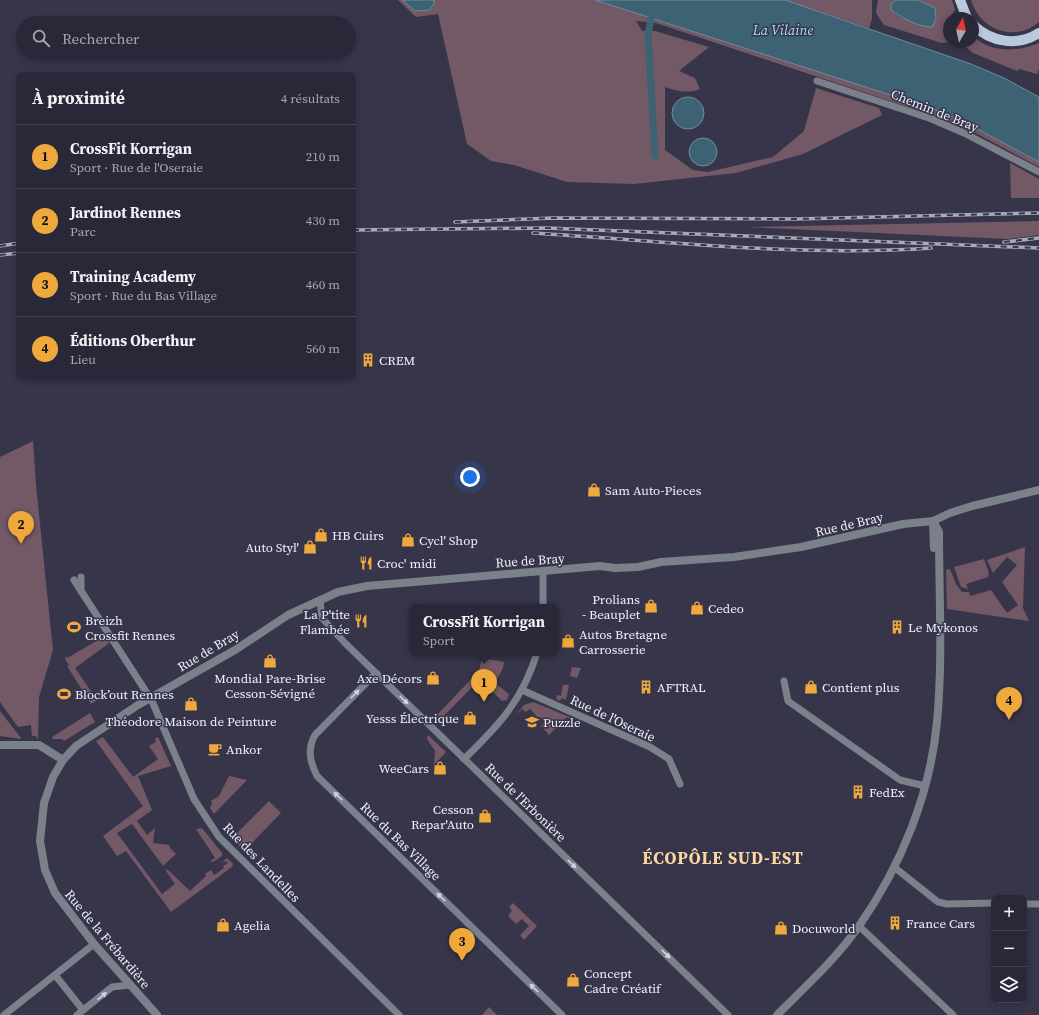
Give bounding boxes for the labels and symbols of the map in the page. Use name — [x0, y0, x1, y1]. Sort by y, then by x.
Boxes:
north arrow — [943, 12, 979, 48]
water label: La Vilaine — [752, 20, 813, 40]
street label: Chemin de Bray — [889, 85, 981, 136]
building icon: CREM — [360, 352, 376, 368]
place label: CREM — [379, 352, 416, 369]
your location — [460, 467, 480, 487]
shop icon: Sam Auto-Pieces — [586, 482, 602, 498]
place label: Sam Auto-Pieces — [605, 482, 702, 499]
street label: Rue de Bray — [814, 508, 885, 541]
pin: 2 — [8, 511, 34, 544]
shop icon: HB Cuirs — [313, 527, 329, 543]
place label: HB Cuirs — [332, 527, 384, 544]
shop icon: Cycl' Shop — [400, 532, 416, 548]
place label: Cycl' Shop — [419, 532, 478, 549]
place label: Auto Styl' — [246, 539, 299, 556]
shop icon: Auto Styl' — [302, 539, 318, 555]
street label: Rue de Bray — [495, 550, 565, 571]
restaurant icon: Croc' midi — [358, 555, 374, 571]
place label: Croc' midi — [377, 555, 436, 572]
place label: Prolians - Beauplet — [582, 591, 641, 623]
shop icon: Prolians - Beauplet — [643, 598, 659, 614]
shop icon: Cedeo — [689, 600, 705, 616]
place label: Cedeo — [708, 600, 744, 617]
place label: La P'tite Flambée — [300, 606, 350, 638]
place label: Breizh Crossfit Rennes — [85, 612, 175, 644]
restaurant icon: La P'tite Flambée — [353, 613, 369, 629]
sports icon: Breizh Crossfit Rennes — [66, 619, 82, 635]
building icon: Le Mykonos — [889, 619, 905, 635]
place label: Le Mykonos — [908, 619, 978, 636]
street label: Rue de Bray — [174, 625, 243, 676]
place label: Autos Bretagne Carrosserie — [579, 626, 667, 658]
shop icon: Autos Bretagne Carrosserie — [560, 633, 576, 649]
shop icon: Mondial Pare-Brise Cesson-Sévigné — [262, 653, 278, 669]
pin: 1 — [471, 669, 497, 702]
place label: Mondial Pare-Brise Cesson-Sévigné — [214, 670, 326, 702]
place label: Axe Décors — [357, 670, 422, 687]
shop icon: Axe Décors — [425, 670, 441, 686]
building icon: AFTRAL — [638, 679, 654, 695]
place label: AFTRAL — [657, 679, 706, 696]
shop icon: Contient plus — [803, 679, 819, 695]
place label: Contient plus — [822, 679, 900, 696]
sports icon: Block’out Rennes — [56, 686, 72, 702]
place label: Block’out Rennes — [75, 686, 174, 703]
pin: 4 — [996, 687, 1022, 720]
one-way arrow — [350, 689, 360, 699]
street label: Rue de l'Oseraie — [567, 691, 658, 746]
shop icon: Théodore Maison de Peinture — [183, 696, 199, 712]
one-way arrow — [399, 696, 409, 705]
place label: Yesss Électrique — [366, 710, 459, 727]
shop icon: Yesss Électrique — [462, 710, 478, 726]
place label: Théodore Maison de Peinture — [105, 713, 277, 730]
school or university icon: Puzzle — [524, 714, 540, 730]
place label: Puzzle — [543, 714, 581, 731]
cafe icon: Ankor — [207, 741, 223, 757]
place label: Ankor — [226, 741, 262, 758]
street label: Rue de l'Erbonière — [481, 759, 570, 846]
place label: WeeCars — [378, 760, 429, 777]
shop icon: WeeCars — [432, 760, 448, 776]
building icon: FedEx — [850, 784, 866, 800]
place label: FedEx — [869, 784, 905, 801]
one-way arrow — [333, 792, 343, 801]
street label: Rue du Bas Village — [357, 798, 445, 885]
place label: Cesson Repar'Auto — [411, 801, 474, 833]
shop icon: Cesson Repar'Auto — [477, 808, 493, 824]
street label: Rue des Landelles — [219, 819, 304, 906]
district label: ÉCOPÔLE SUD-EST — [642, 846, 804, 870]
one-way arrow — [568, 859, 577, 868]
street label: Rue de la Frébardière — [61, 886, 154, 993]
one-way arrow — [436, 892, 446, 902]
building icon: France Cars — [887, 915, 903, 931]
place label: France Cars — [906, 915, 975, 932]
shop icon: Agelia — [215, 917, 231, 933]
place label: Agelia — [234, 917, 270, 934]
shop icon: Docuworld — [773, 920, 789, 936]
place label: Docuworld — [792, 920, 856, 937]
pin: 3 — [449, 928, 475, 961]
one-way arrow — [661, 950, 671, 959]
place label: Concept Cadre Créatif — [584, 965, 662, 997]
shop icon: Concept Cadre Créatif — [565, 972, 581, 988]
one-way arrow — [529, 983, 539, 993]
one-way arrow — [96, 991, 107, 1000]

